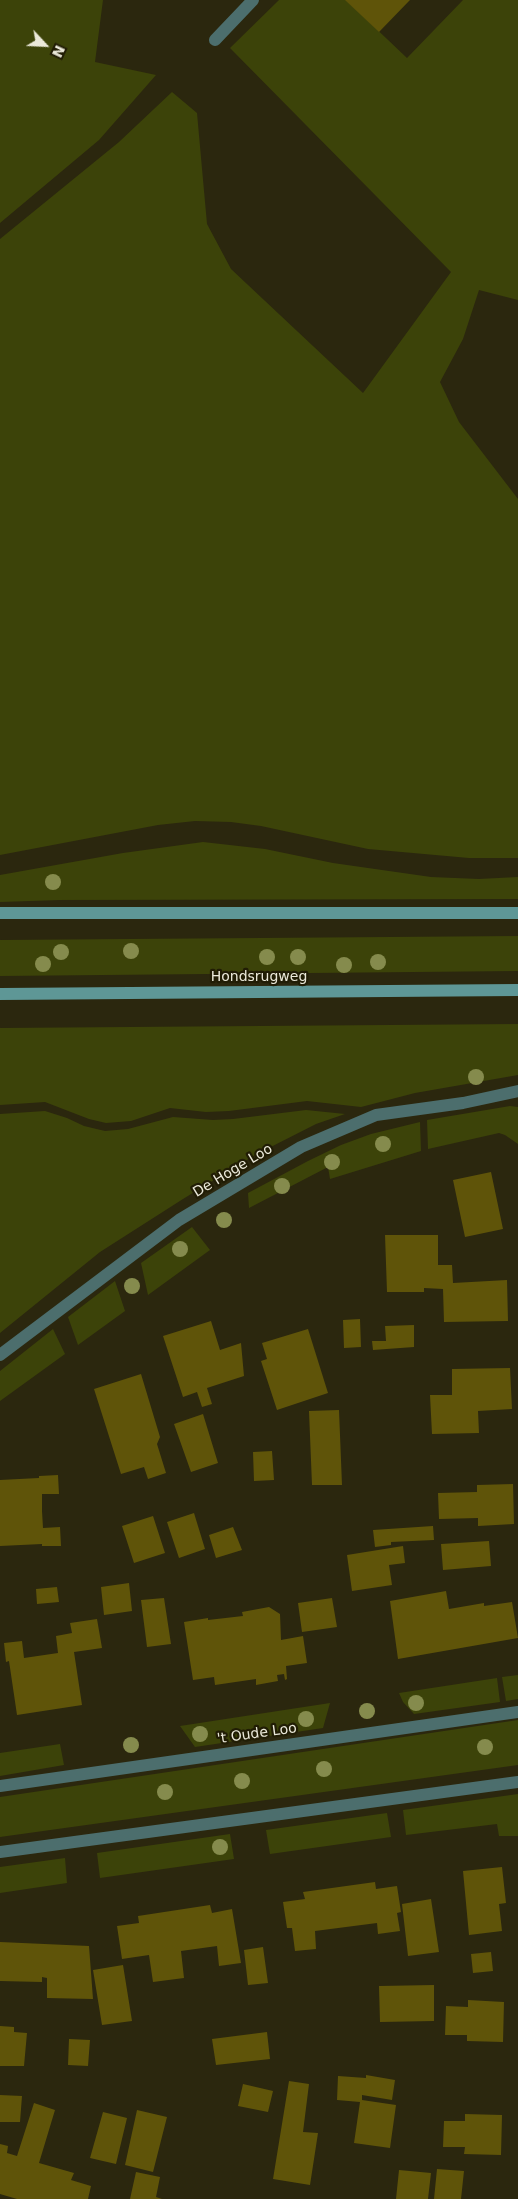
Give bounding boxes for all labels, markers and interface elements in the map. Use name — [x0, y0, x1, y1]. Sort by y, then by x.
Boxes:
north arrow — [20, 20, 70, 70]
text: N — [49, 43, 68, 60]
street label: Hondsrugweg — [211, 969, 307, 985]
street label: De Hoge Loo — [190, 1141, 276, 1201]
street label: 't Oude Loo — [216, 1720, 298, 1748]

